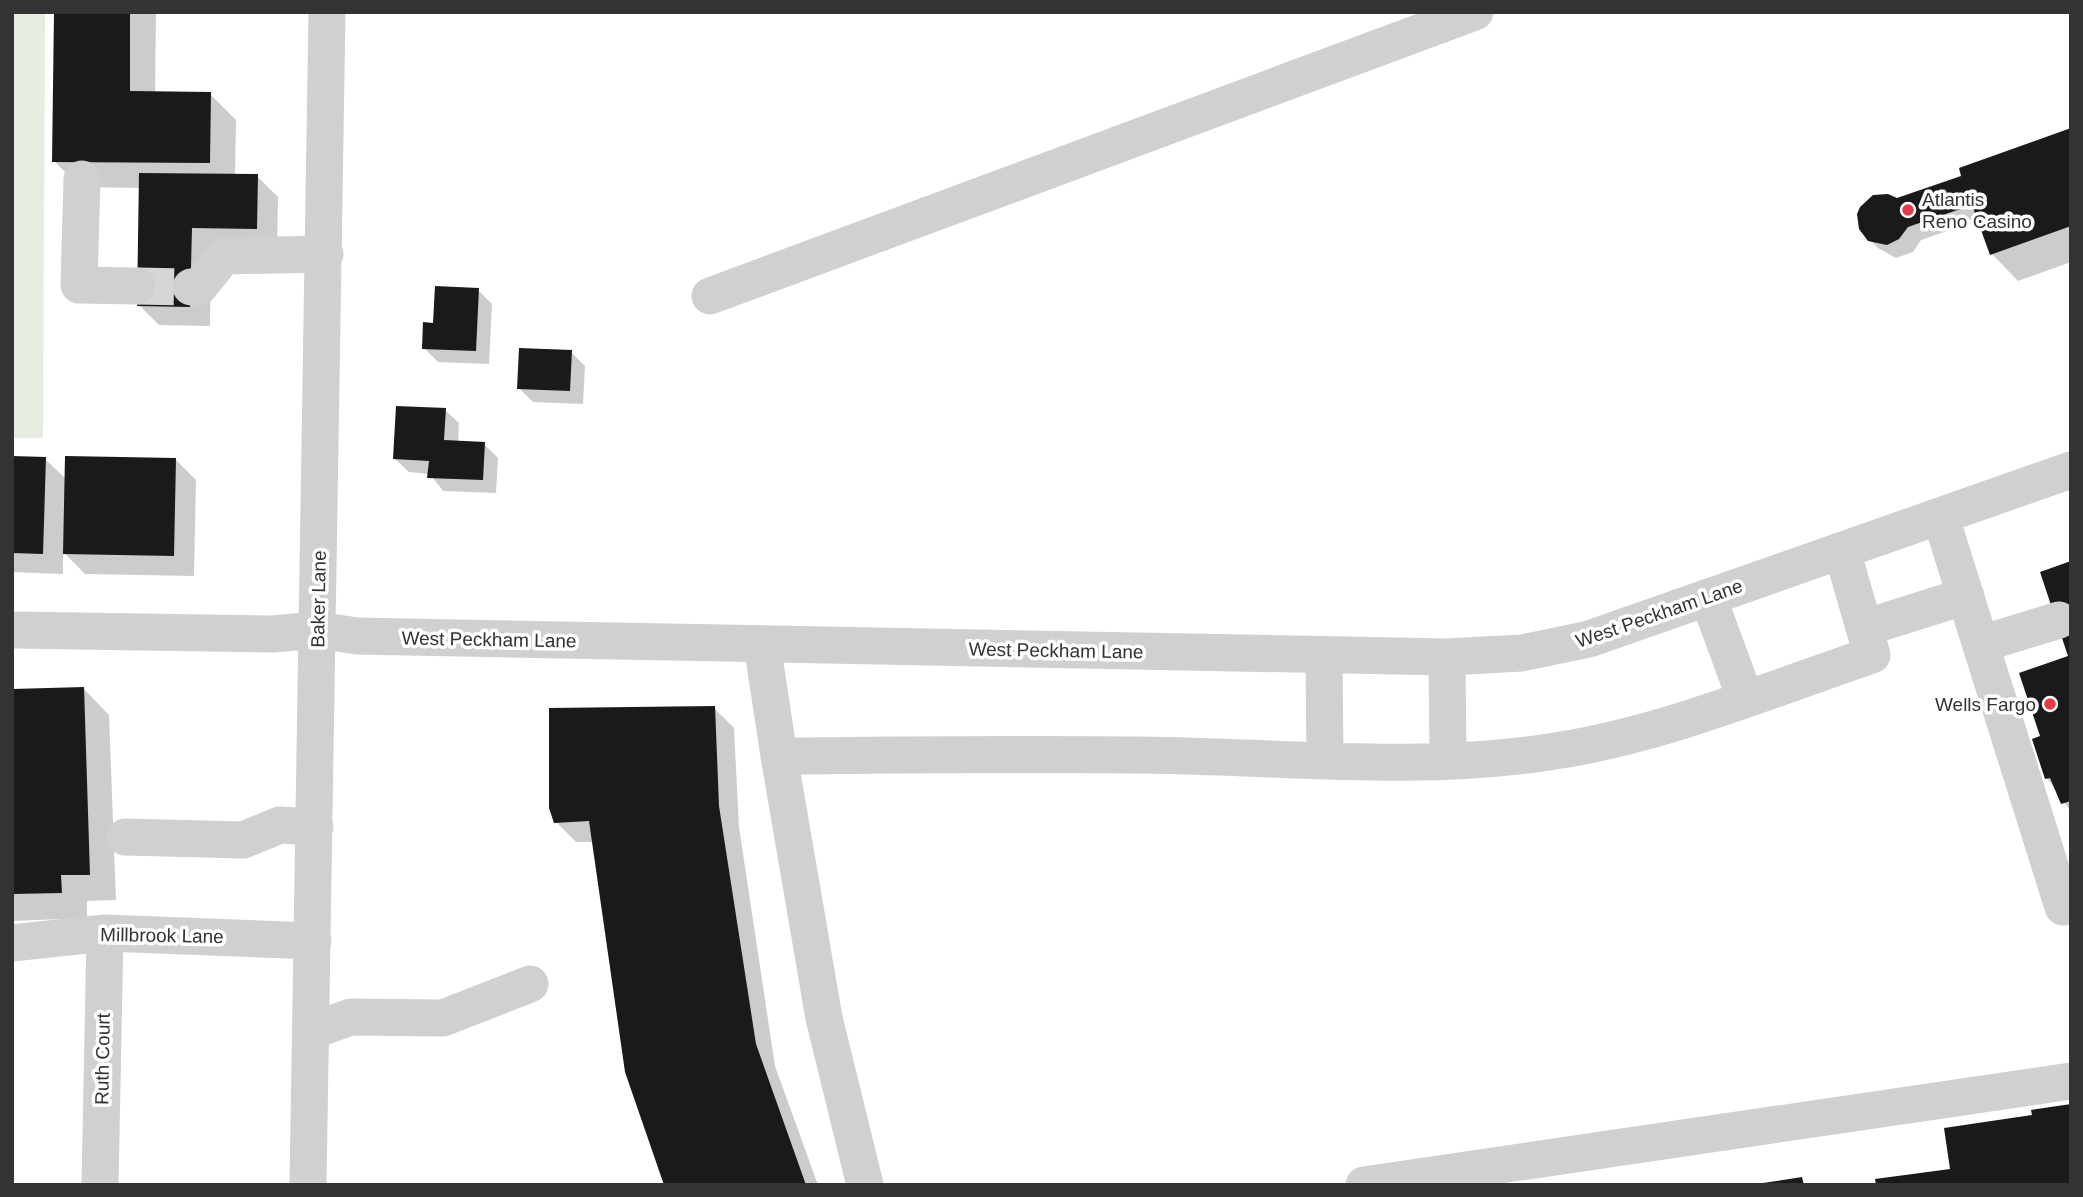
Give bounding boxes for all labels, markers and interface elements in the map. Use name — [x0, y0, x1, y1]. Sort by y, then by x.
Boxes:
place label: Atlantis Reno Casino — [1922, 189, 2032, 232]
marker: Atlantis Reno Casino — [1900, 202, 1916, 218]
street label: Baker Lane — [307, 550, 330, 648]
street label: West Peckham Lane — [1573, 575, 1745, 652]
street label: West Peckham Lane — [401, 627, 577, 652]
street label: West Peckham Lane — [968, 638, 1144, 663]
place label: Wells Fargo — [1935, 694, 2036, 715]
marker: Wells Fargo — [2042, 696, 2058, 712]
street label: Millbrook Lane — [100, 924, 224, 947]
street label: Ruth Court — [91, 1012, 114, 1105]

